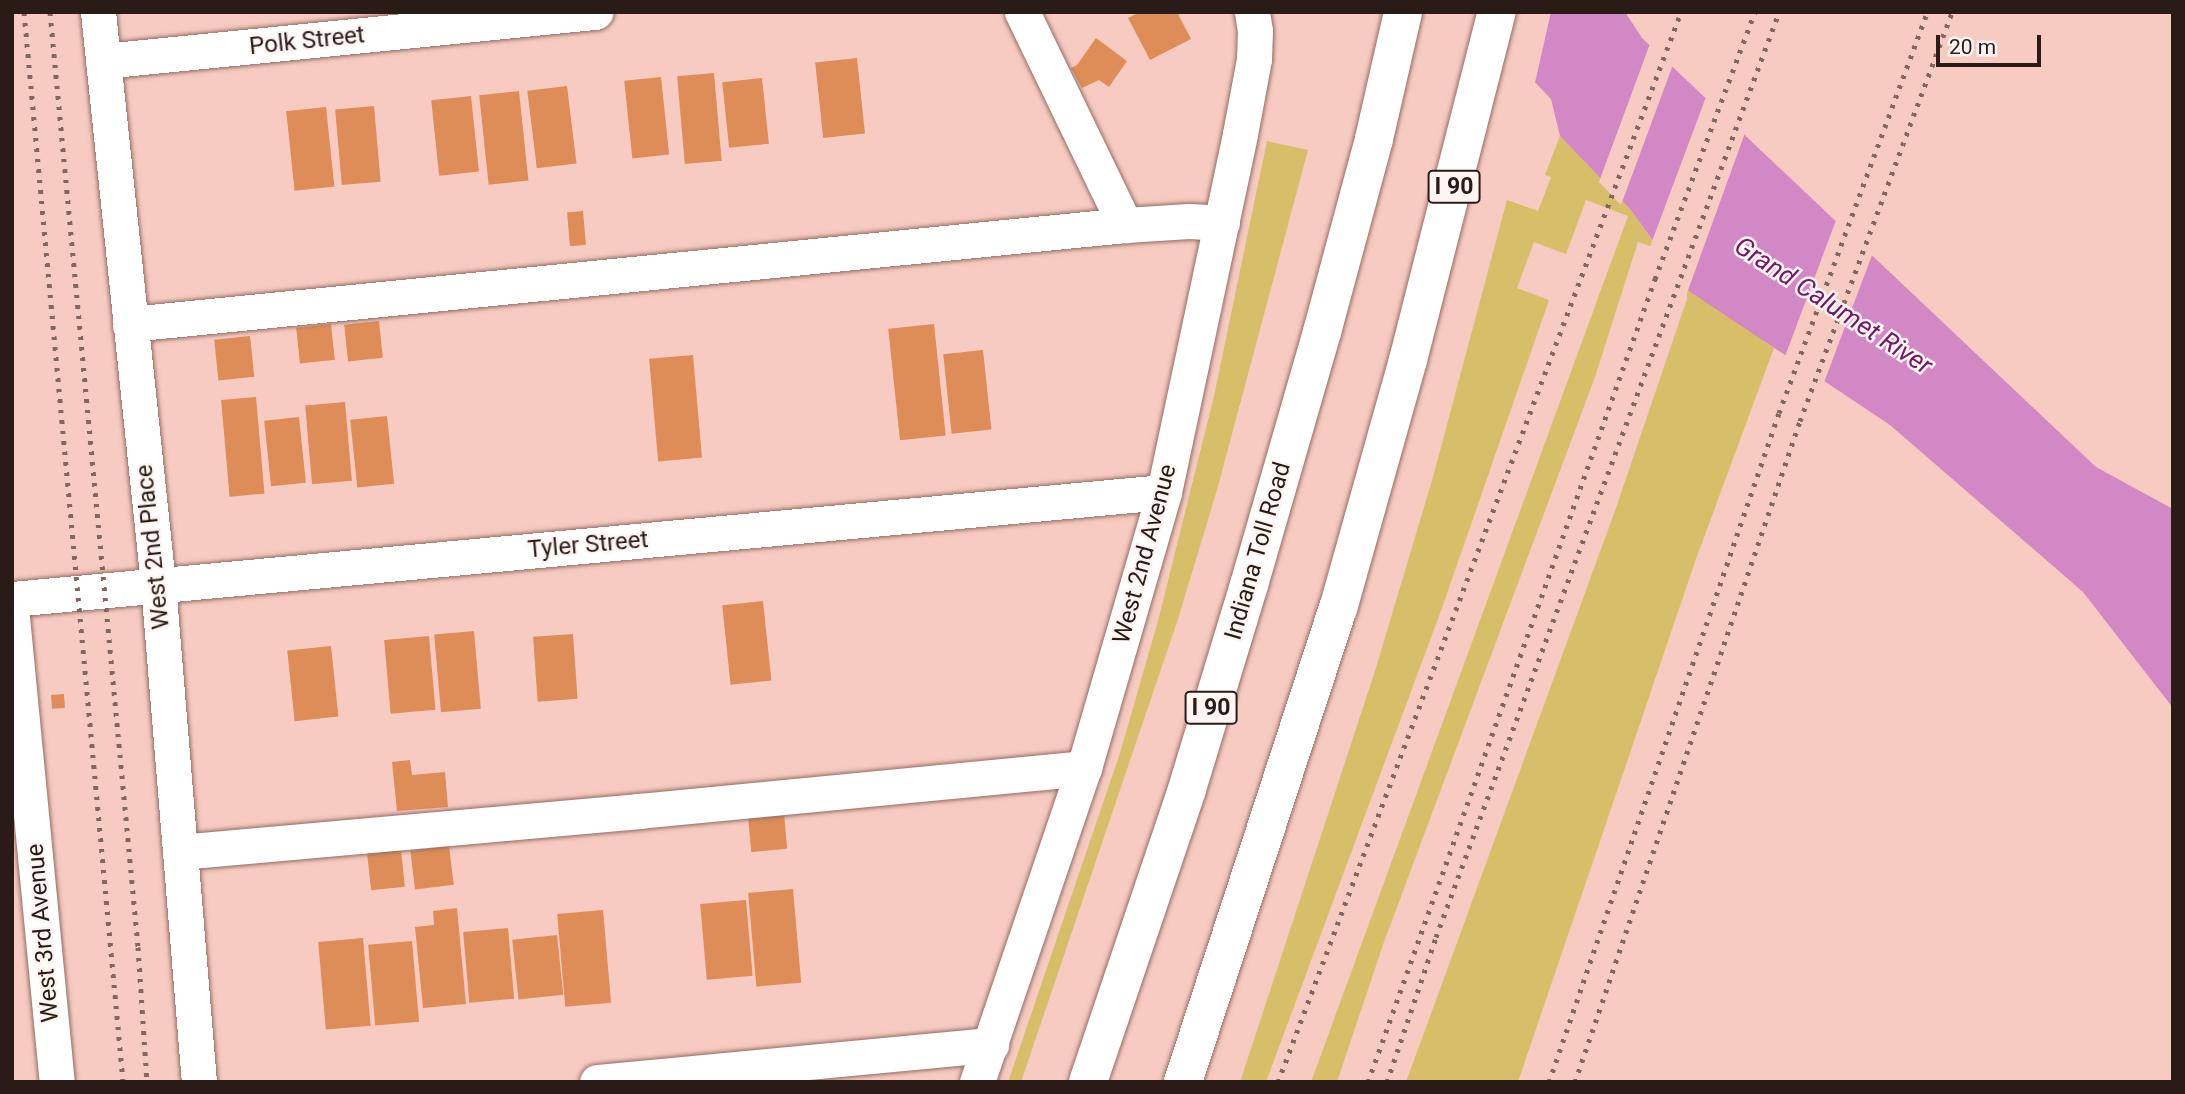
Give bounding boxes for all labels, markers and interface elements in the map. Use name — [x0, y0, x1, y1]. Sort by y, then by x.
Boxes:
street label: Polk Street — [248, 21, 366, 61]
scale bar — [1940, 21, 2045, 65]
text: 20 m — [1949, 35, 1996, 59]
road number: I 90 — [1426, 168, 1482, 206]
water label: Grand Calumet River — [1728, 230, 1938, 382]
street label: Indiana Toll Road — [1219, 459, 1297, 643]
street label: West 2nd Avenue — [1107, 461, 1183, 647]
street label: West 2nd Place — [130, 463, 176, 631]
street label: Tyler Street — [527, 525, 649, 565]
road number: I 90 — [1183, 688, 1239, 728]
street label: West 3rd Avenue — [21, 842, 65, 1024]

